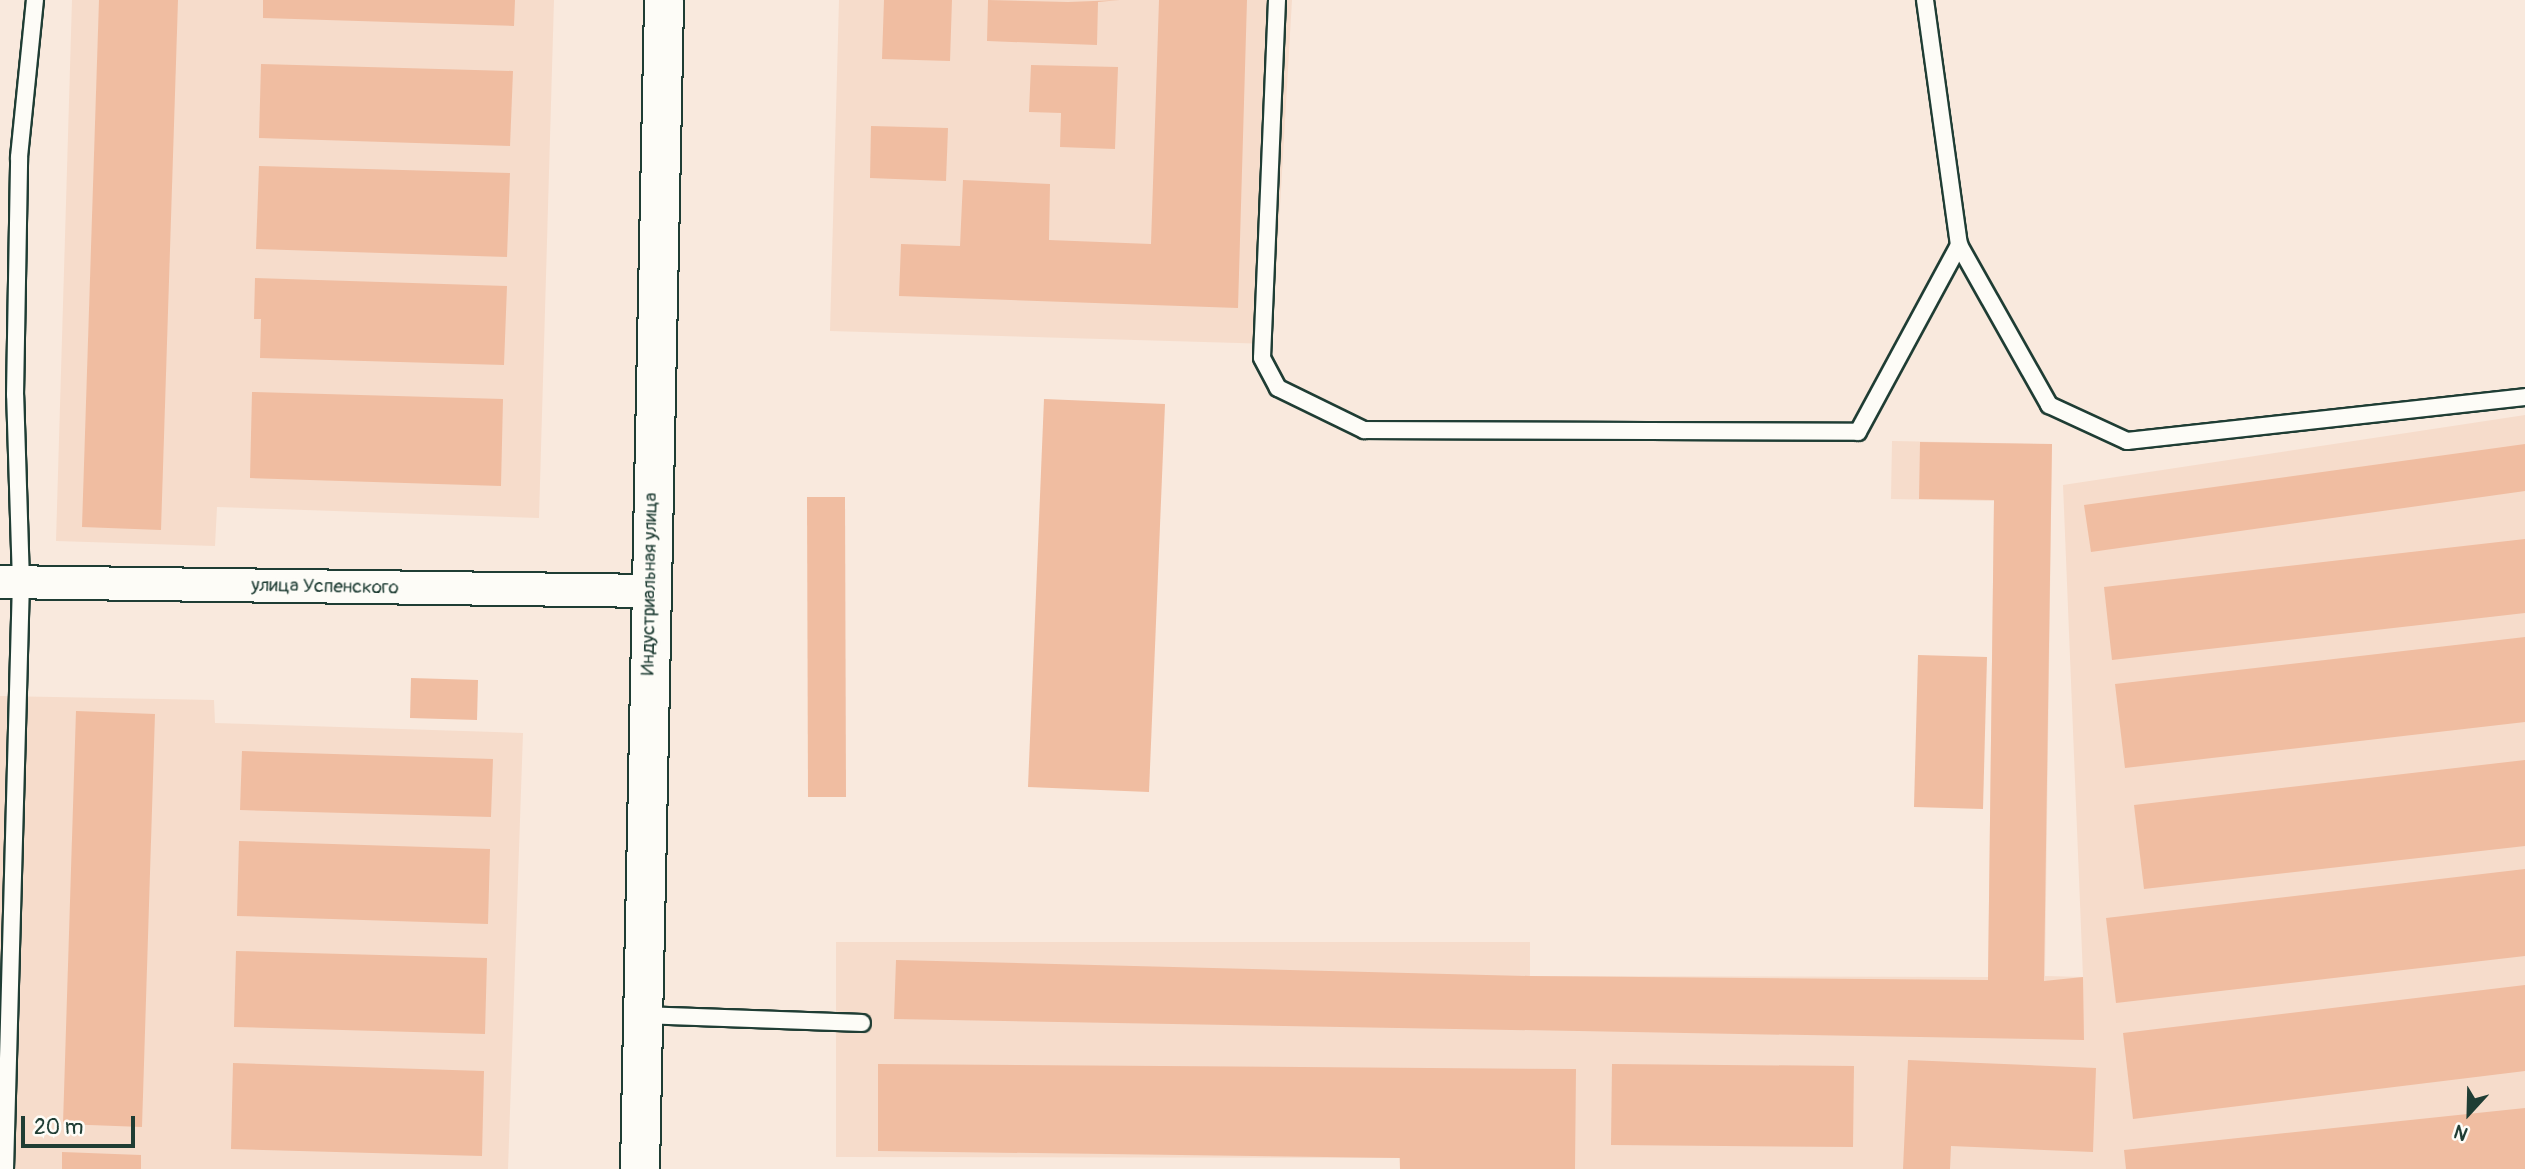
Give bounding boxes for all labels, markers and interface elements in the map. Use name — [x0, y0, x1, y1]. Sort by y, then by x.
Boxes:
street label: Индустриальная улица — [637, 492, 663, 676]
street label: улица Успенского — [251, 574, 399, 600]
north arrow — [2434, 1078, 2504, 1148]
scale bar — [24, 1102, 138, 1146]
text: 20 m — [34, 1114, 83, 1141]
text: N — [2451, 1119, 2472, 1146]

